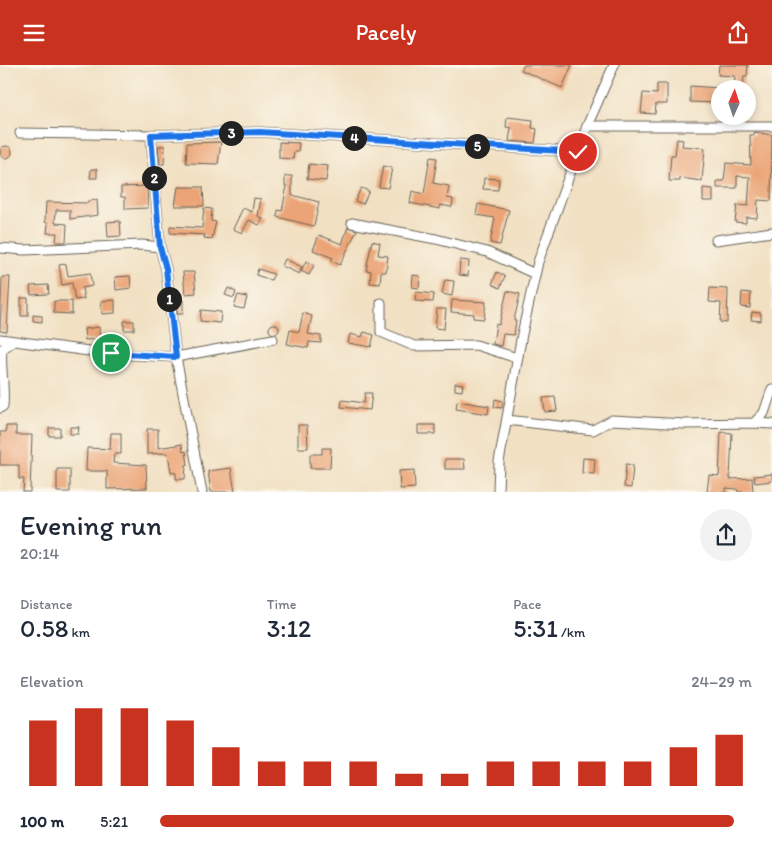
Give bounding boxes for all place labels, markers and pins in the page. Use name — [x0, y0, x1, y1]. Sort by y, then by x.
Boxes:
pin: 3 — [218, 121, 244, 145]
pin: 4 — [342, 125, 366, 151]
pin — [557, 131, 599, 173]
pin: 5 — [464, 133, 490, 159]
pin: 2 — [142, 165, 166, 191]
pin: 1 — [156, 287, 182, 311]
pin — [90, 332, 132, 374]

